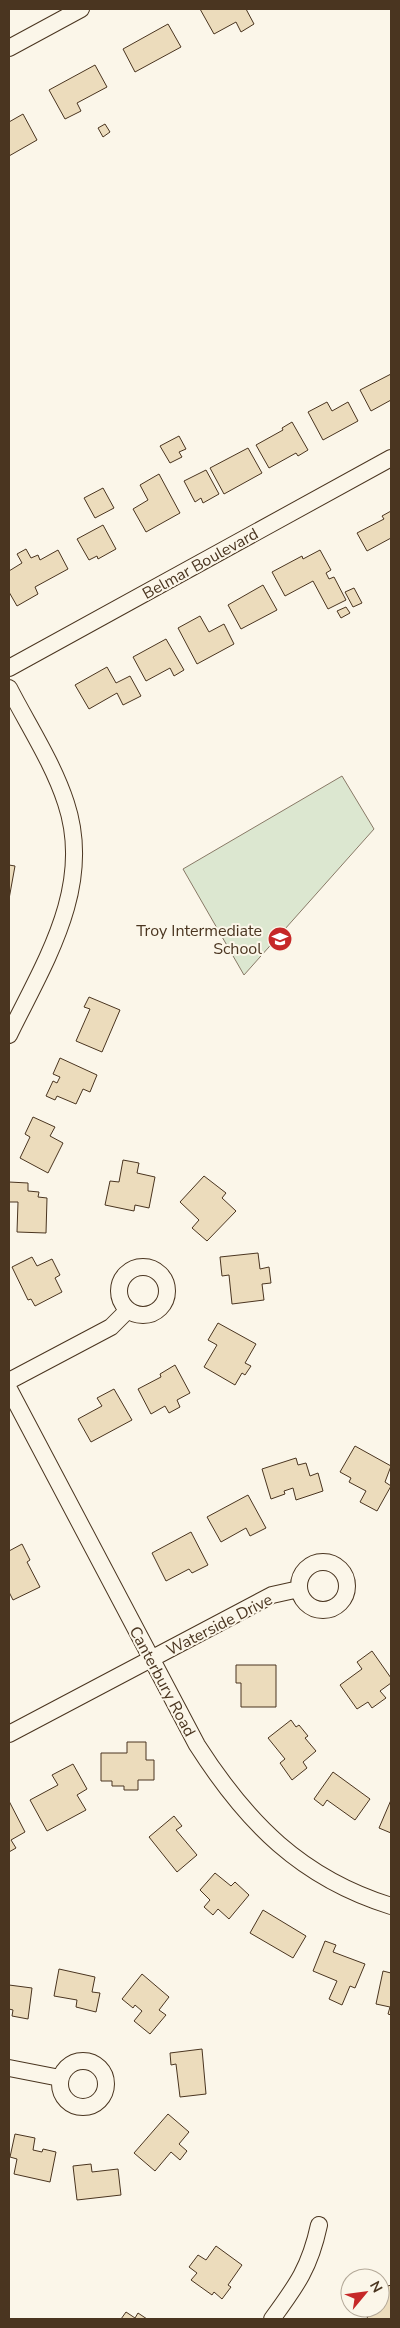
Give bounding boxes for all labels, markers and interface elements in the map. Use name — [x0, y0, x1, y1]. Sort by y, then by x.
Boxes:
street label: Belmar Boulevard — [139, 523, 262, 605]
place label: Troy Intermediate School — [136, 920, 262, 960]
school or university icon: Troy Intermediate School — [267, 926, 293, 952]
street label: Waterside Drive — [163, 1589, 276, 1661]
street label: Canterbury Road — [124, 1622, 200, 1740]
north arrow — [340, 2268, 390, 2318]
text: N — [365, 2278, 387, 2296]

